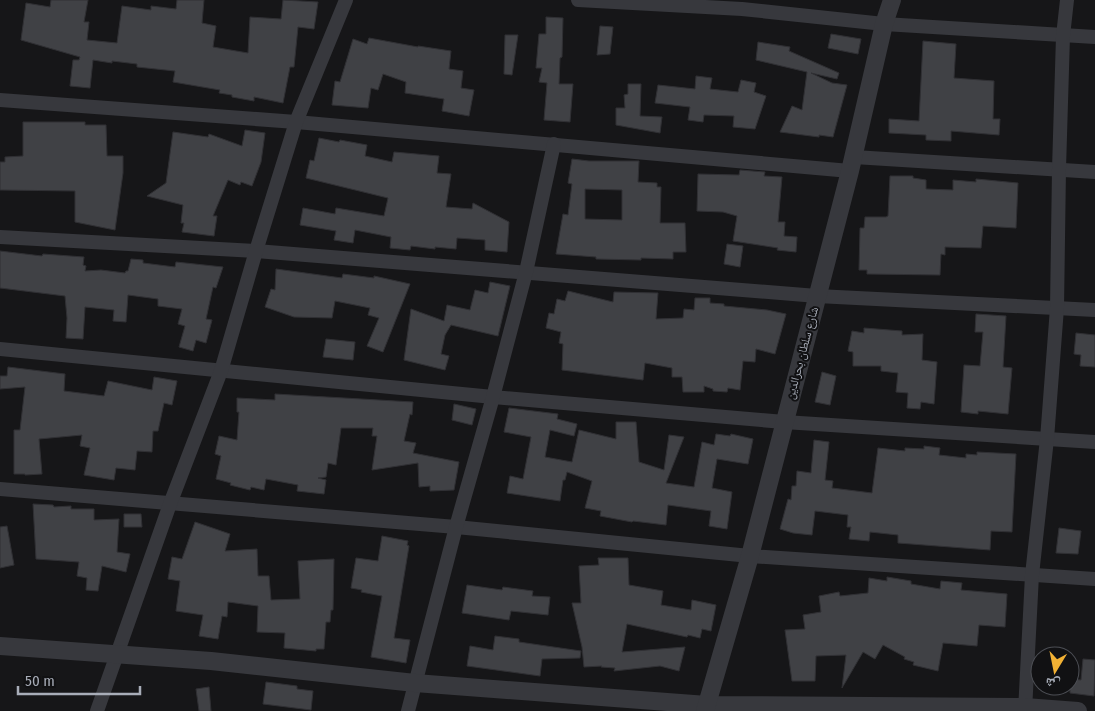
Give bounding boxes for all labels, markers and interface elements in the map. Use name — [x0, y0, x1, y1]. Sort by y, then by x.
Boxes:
street label: شارع سلطان بحرالدين — [783, 305, 822, 401]
north arrow — [1030, 646, 1080, 696]
scale bar — [18, 664, 140, 696]
text: 50 m — [25, 672, 55, 690]
text: ش — [1044, 674, 1062, 693]

